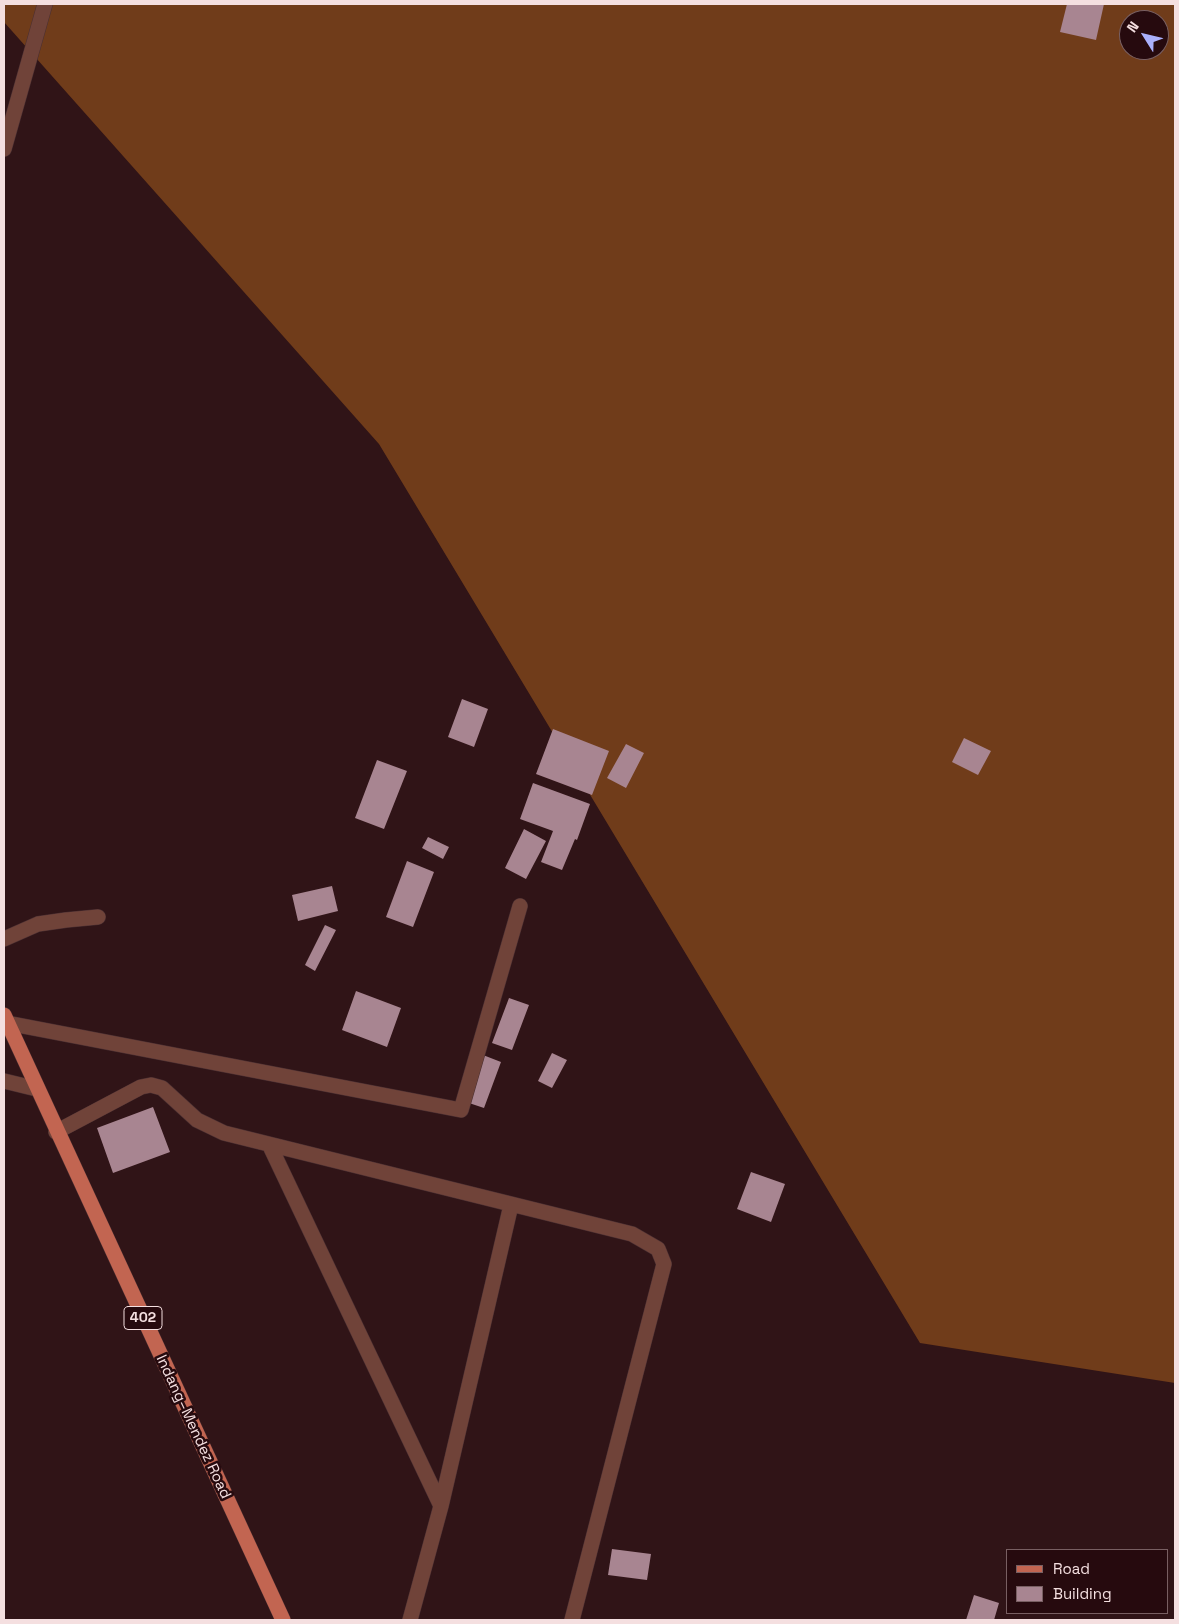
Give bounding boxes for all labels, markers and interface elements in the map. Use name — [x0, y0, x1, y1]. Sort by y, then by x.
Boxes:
north arrow — [1119, 10, 1169, 60]
text: N — [1123, 18, 1143, 36]
road number: 402 — [124, 1306, 162, 1330]
street label: Indang–Mendez Road — [152, 1352, 234, 1502]
legend — [1006, 1549, 1169, 1614]
text: Road — [1053, 1559, 1090, 1578]
text: Building — [1053, 1584, 1112, 1603]

